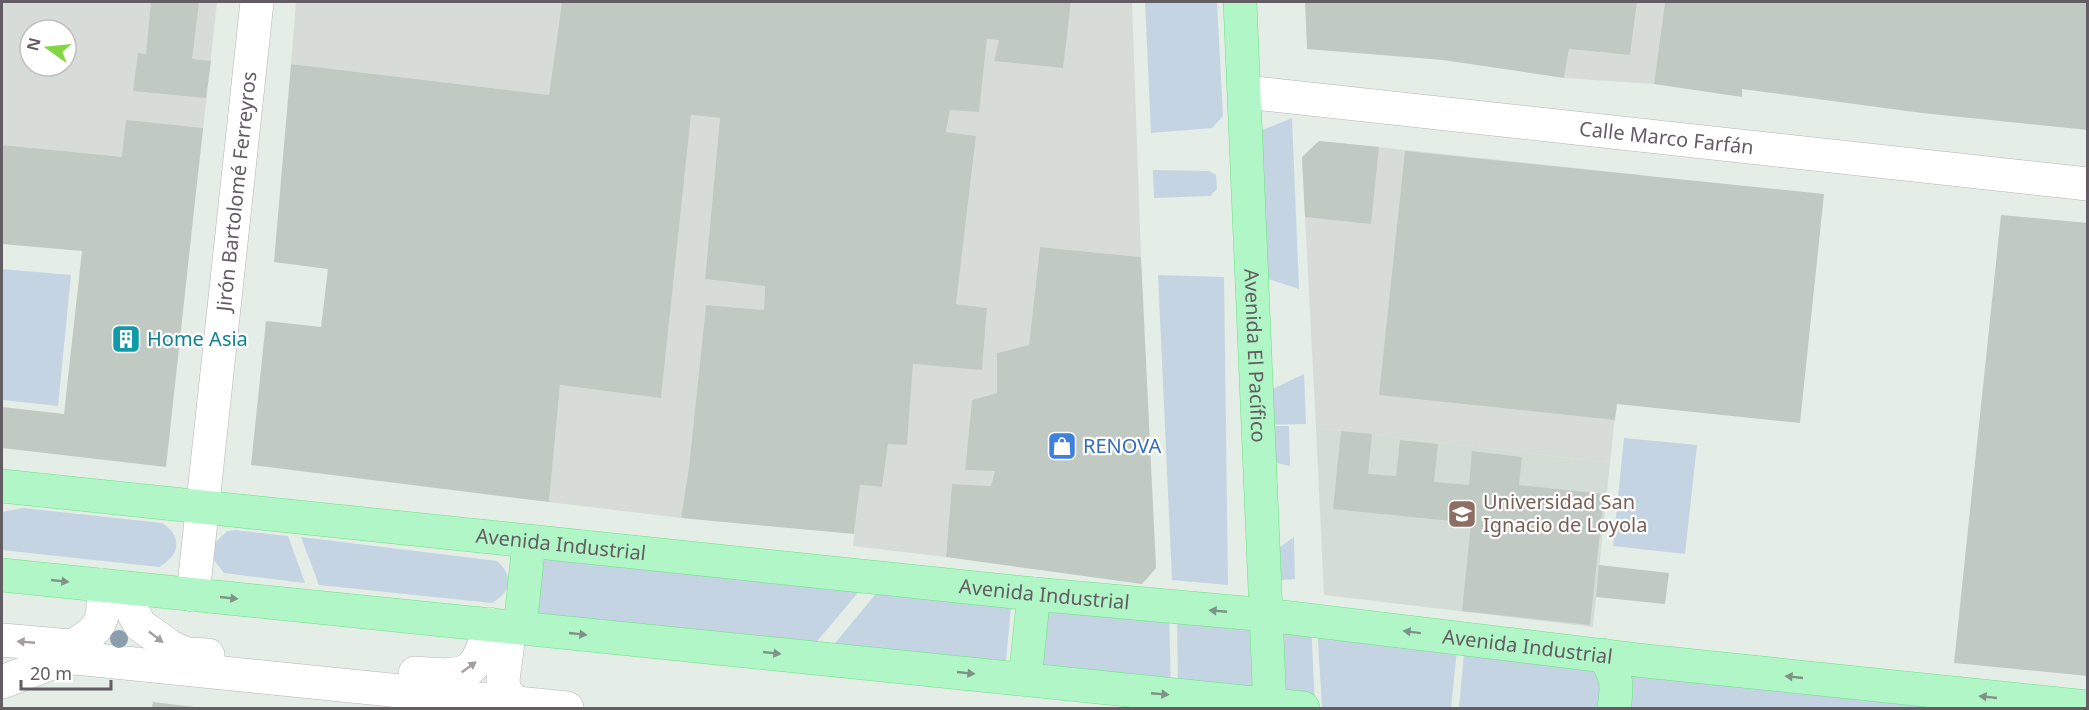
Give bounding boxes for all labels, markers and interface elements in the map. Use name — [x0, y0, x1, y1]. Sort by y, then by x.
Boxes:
north arrow — [18, 18, 78, 78]
text: N — [21, 35, 46, 53]
street label: Jirón Bartolomé Ferreyros — [210, 70, 262, 315]
street label: Calle Marco Farfán — [1578, 115, 1755, 160]
street label: Avenida El Pacífico — [1238, 268, 1273, 443]
building icon: Home Asia — [110, 323, 142, 355]
place label: Home Asia — [147, 325, 248, 352]
shop icon: RENOVA — [1046, 430, 1078, 462]
place label: RENOVA — [1083, 432, 1161, 459]
place label: Universidad San Ignacio de Loyola — [1483, 488, 1647, 538]
school or university icon: Universidad San Ignacio de Loyola — [1446, 498, 1478, 530]
street label: Avenida Industrial — [475, 522, 647, 566]
street label: Avenida Industrial — [958, 572, 1131, 616]
one-way arrow — [50, 576, 69, 586]
one-way arrow — [220, 593, 239, 603]
one-way arrow — [1209, 606, 1228, 616]
street label: Avenida Industrial — [1441, 622, 1614, 670]
one-way arrow — [1403, 628, 1422, 637]
one-way arrow — [569, 629, 588, 639]
one-way arrow — [148, 631, 164, 644]
one-way arrow — [17, 637, 36, 647]
one-way arrow — [763, 648, 782, 658]
scale bar — [21, 653, 111, 691]
text: 20 m — [30, 661, 72, 685]
one-way arrow — [461, 661, 477, 673]
one-way arrow — [957, 668, 976, 678]
one-way arrow — [1784, 672, 1803, 681]
one-way arrow — [1151, 689, 1170, 699]
one-way arrow — [1978, 692, 1997, 701]

